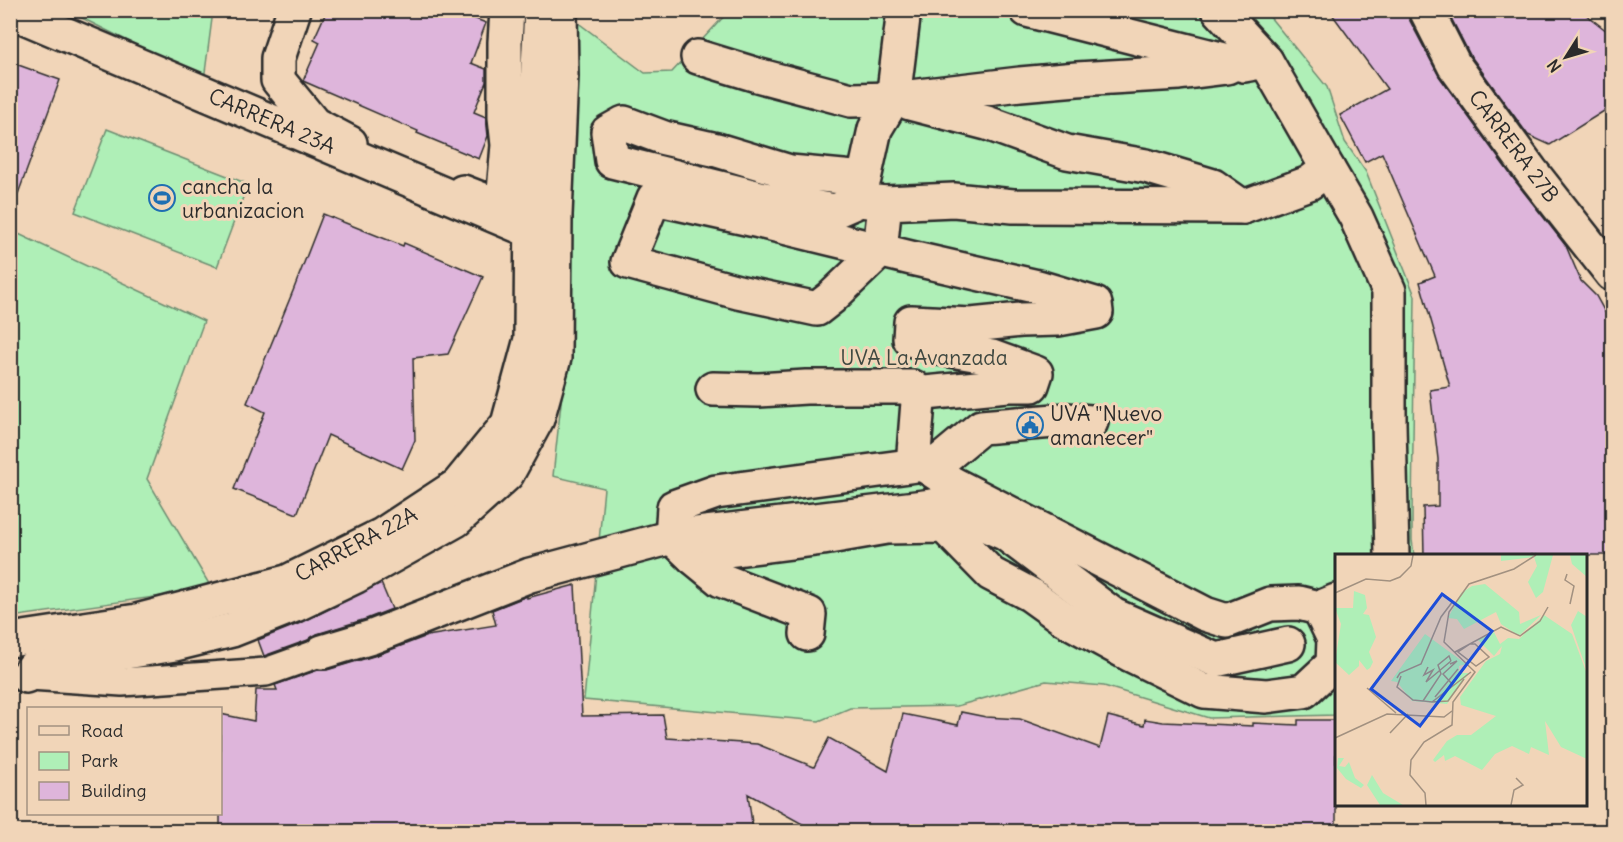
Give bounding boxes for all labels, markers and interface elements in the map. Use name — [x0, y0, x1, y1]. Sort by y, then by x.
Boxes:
north arrow — [1536, 27, 1596, 87]
text: N — [1543, 56, 1565, 76]
street label: CARRERA 23A — [205, 82, 339, 160]
street label: CARRERA 27B — [1463, 84, 1565, 208]
place label: cancha la urbanizacion — [182, 173, 304, 224]
sports icon: cancha la urbanizacion — [147, 183, 177, 213]
park label: UVA La Avanzada — [840, 344, 1008, 371]
place label: UVA "Nuevo amanecer" — [1050, 400, 1162, 451]
public building icon: UVA "Nuevo amanecer" — [1015, 410, 1045, 440]
street label: CARRERA 22A — [290, 500, 422, 588]
inset map — [1335, 554, 1587, 806]
legend — [27, 707, 222, 815]
text: Road — [81, 719, 124, 742]
text: Park — [81, 749, 118, 772]
text: Building — [81, 779, 146, 802]

